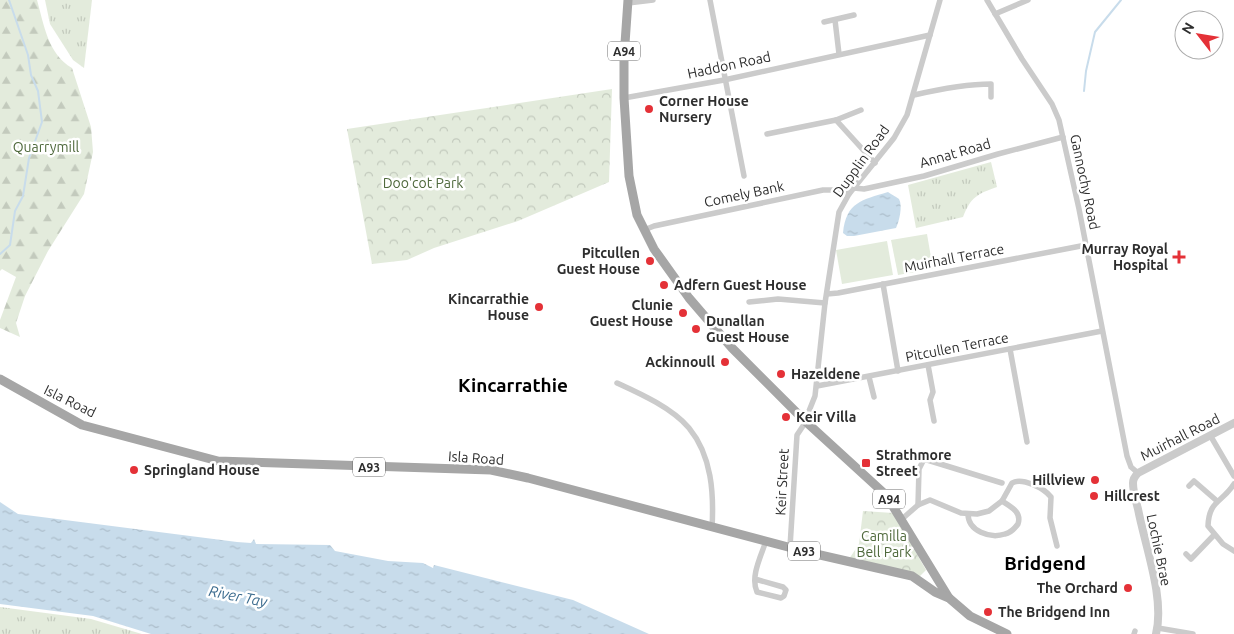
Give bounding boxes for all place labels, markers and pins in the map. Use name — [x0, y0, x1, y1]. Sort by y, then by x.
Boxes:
place label: Corner House Nursery — [659, 93, 749, 125]
marker: Corner House Nursery — [643, 103, 655, 115]
place label: Murray Royal Hospital — [1081, 241, 1168, 273]
place label: Pitcullen Guest House — [557, 245, 640, 277]
marker: Murray Royal Hospital — [1172, 250, 1186, 264]
marker: Pitcullen Guest House — [644, 255, 656, 267]
place label: Adfern Guest House — [674, 277, 806, 293]
marker: Adfern Guest House — [658, 279, 670, 291]
place label: Kincarrathie House — [448, 291, 529, 323]
place label: Clunie Guest House — [590, 297, 673, 329]
marker: Kincarrathie House — [533, 301, 545, 313]
marker: Clunie Guest House — [677, 307, 689, 319]
place label: Dunallan Guest House — [706, 313, 789, 345]
marker: Dunallan Guest House — [690, 323, 702, 335]
place label: Ackinnoull — [645, 354, 715, 370]
marker: Ackinnoull — [719, 356, 731, 368]
place label: Hazeldene — [791, 366, 860, 382]
marker: Hazeldene — [775, 368, 787, 380]
place label: Keir Villa — [796, 409, 856, 425]
marker: Keir Villa — [780, 411, 792, 423]
place label: Strathmore Street — [876, 447, 952, 479]
marker: Strathmore Street — [860, 457, 872, 469]
place label: Springland House — [144, 462, 260, 478]
marker: Springland House — [128, 464, 140, 476]
place label: Hillview — [1032, 472, 1085, 488]
marker: Hillview — [1089, 474, 1101, 486]
place label: Hillcrest — [1104, 488, 1160, 504]
marker: Hillcrest — [1088, 490, 1100, 502]
place label: The Orchard — [1037, 580, 1118, 596]
marker: The Orchard — [1122, 582, 1134, 594]
place label: The Bridgend Inn — [998, 604, 1110, 620]
marker: The Bridgend Inn — [982, 606, 994, 618]

